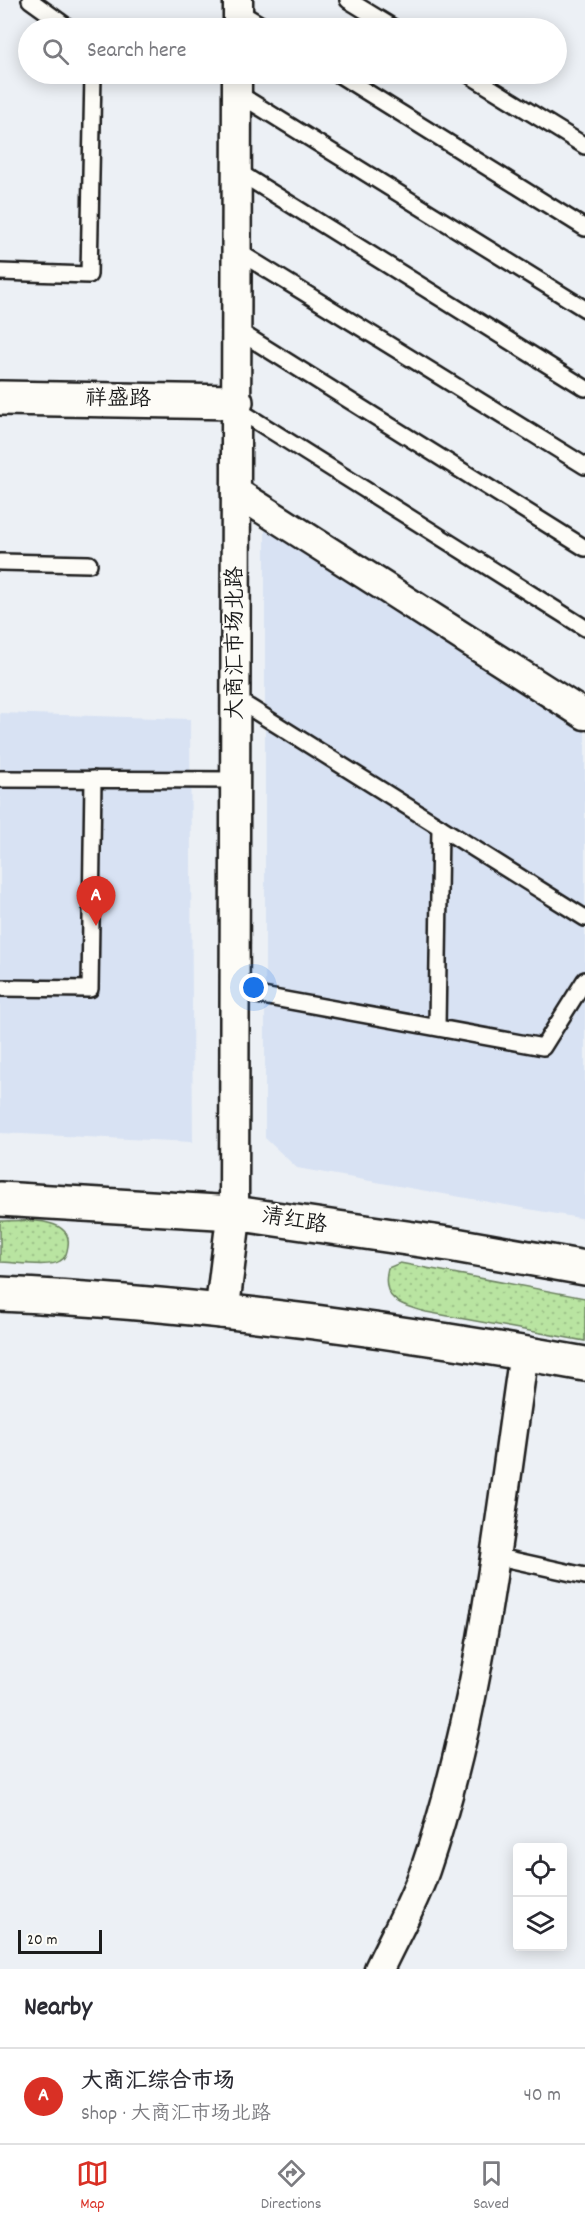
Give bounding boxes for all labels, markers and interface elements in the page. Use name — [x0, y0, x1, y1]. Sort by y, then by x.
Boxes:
search box — [18, 18, 567, 84]
icon: search — [39, 35, 72, 68]
text: Search here — [87, 36, 186, 67]
street label: 祥盛路 — [85, 384, 151, 416]
street label: 大商汇市场北路 — [221, 566, 252, 720]
pin: A — [76, 876, 116, 926]
your location — [239, 973, 268, 1002]
street label: 清红路 — [259, 1202, 329, 1242]
map controls — [513, 1843, 567, 1951]
button: locate — [513, 1843, 567, 1897]
button: layers — [513, 1897, 567, 1951]
scale bar — [18, 1927, 102, 1954]
text: 20 m — [27, 1929, 57, 1952]
text: Nearby — [24, 1990, 92, 2027]
text: 大商汇综合市场 — [81, 2067, 235, 2098]
text: A — [38, 2082, 49, 2110]
text: 40 m — [523, 2082, 561, 2110]
text: Shop · 大商汇市场北路 — [81, 2101, 271, 2129]
tab: Map — [76, 2157, 109, 2216]
tab: Directions — [261, 2157, 321, 2216]
tab: Saved — [473, 2157, 509, 2216]

